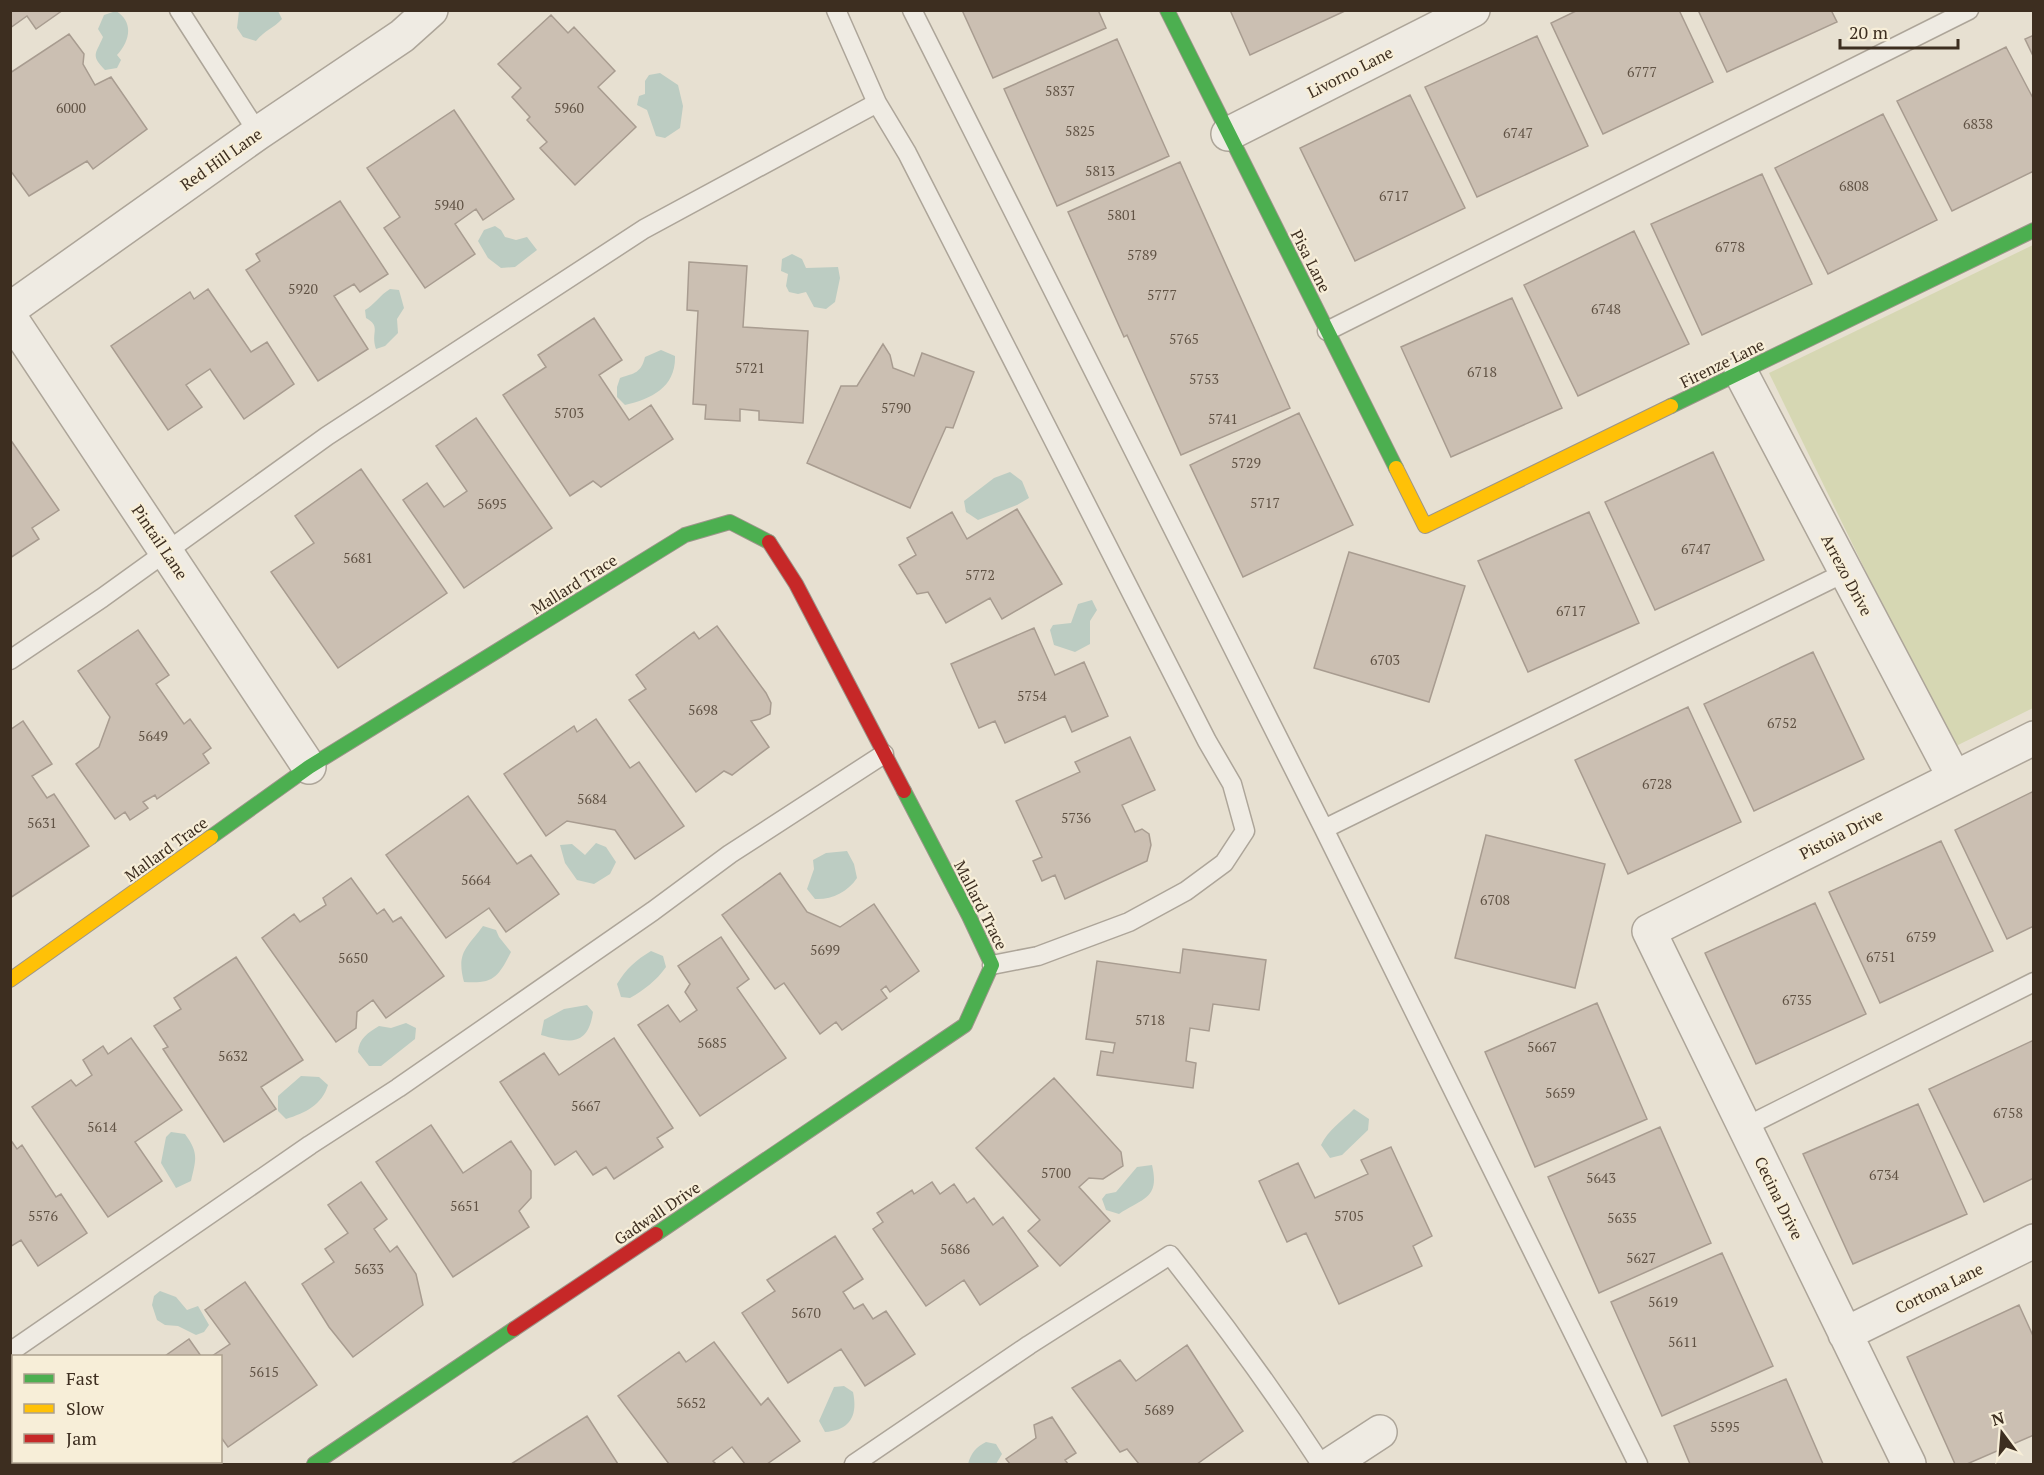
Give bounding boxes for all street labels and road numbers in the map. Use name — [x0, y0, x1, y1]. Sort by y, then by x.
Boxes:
street label: Livorno Lane — [1304, 41, 1396, 103]
street label: Red Hill Lane — [176, 123, 266, 195]
street label: Pisa Lane — [1286, 226, 1336, 296]
street label: Firenze Lane — [1676, 333, 1768, 393]
street label: Pintail Lane — [127, 500, 193, 584]
street label: Arrezo Drive — [1816, 530, 1878, 620]
street label: Mallard Trace — [527, 549, 621, 619]
street label: Pistoia Drive — [1795, 804, 1887, 864]
street label: Mallard Trace — [120, 811, 212, 887]
street label: Mallard Trace — [949, 857, 1013, 953]
street label: Cecina Drive — [1749, 1153, 1809, 1243]
street label: Gadwall Drive — [610, 1176, 704, 1250]
street label: Cortona Lane — [1891, 1257, 1987, 1319]

